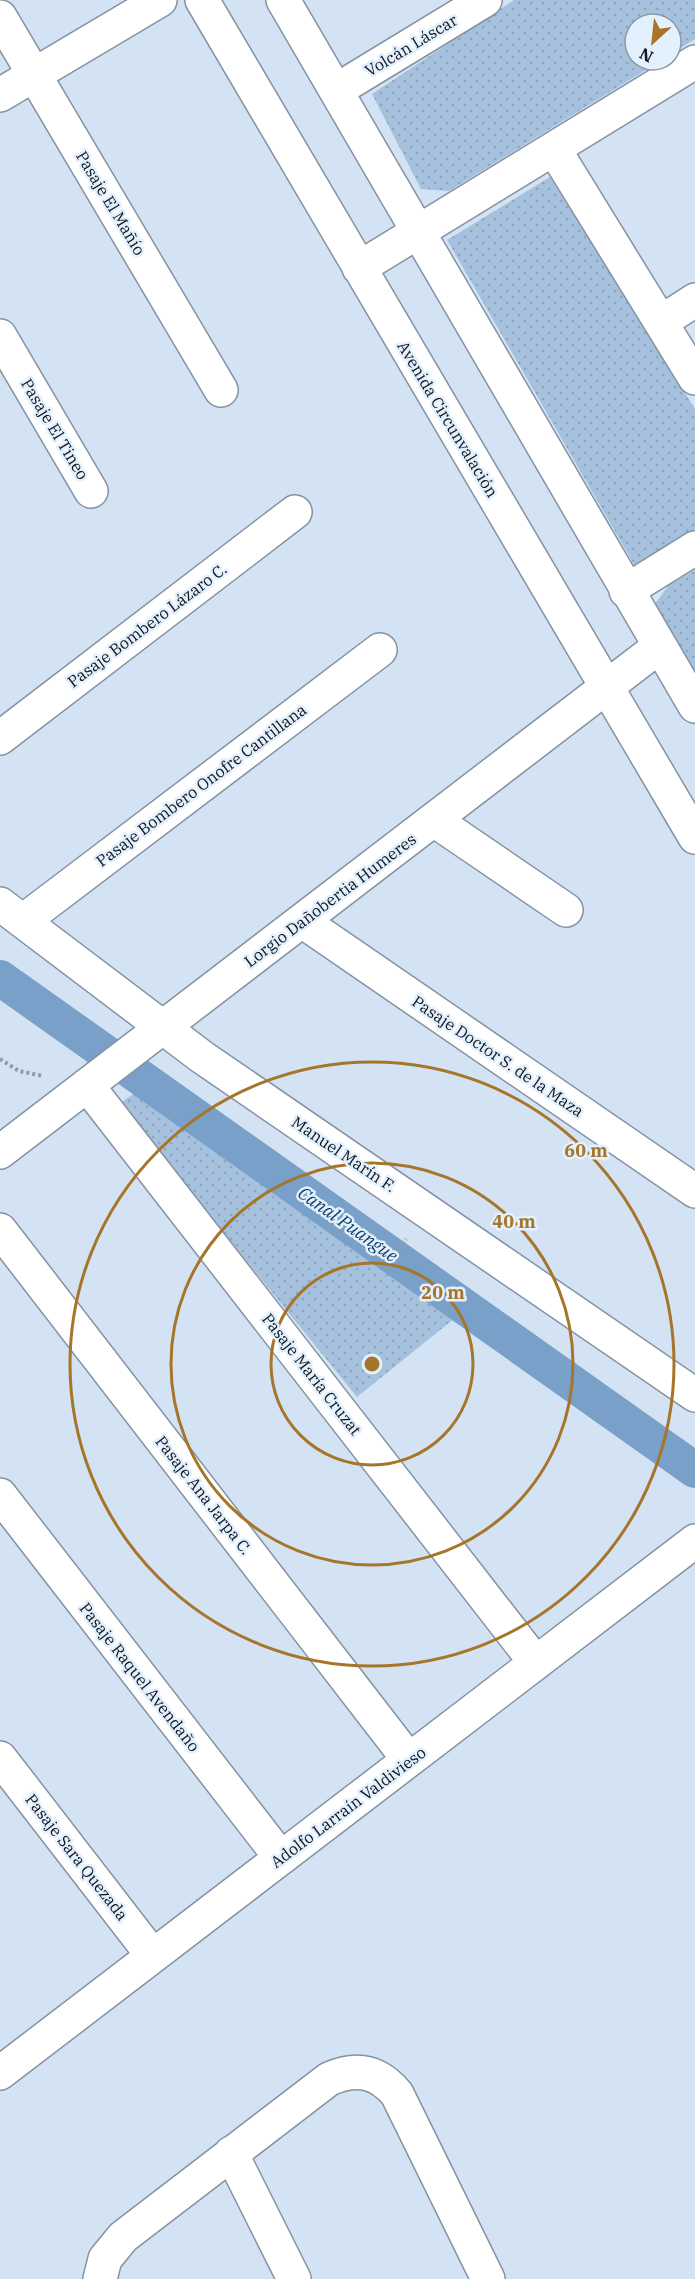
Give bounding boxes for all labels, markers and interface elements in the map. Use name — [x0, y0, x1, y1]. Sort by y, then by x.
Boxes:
street label: Volcán Láscar — [361, 10, 461, 80]
north arrow — [623, 12, 683, 72]
text: N — [636, 44, 656, 67]
street label: Pasaje El Mañío — [72, 147, 150, 259]
street label: Avenida Circunvalación — [393, 337, 503, 501]
street label: Pasaje El Tineo — [17, 375, 93, 483]
street label: Pasaje Bombero Lázaro C. — [63, 559, 231, 691]
street label: Pasaje Bombero Onofre Cantillana — [92, 699, 310, 871]
street label: Lorgio Dañobertia Humeres — [240, 829, 420, 971]
street label: Pasaje Doctor S. de la Maza — [408, 991, 588, 1121]
street label: Manuel Marín F. — [288, 1112, 400, 1196]
text: 60 m — [564, 1139, 608, 1162]
water label: Canal Puangue — [294, 1181, 402, 1267]
text: 40 m — [492, 1210, 536, 1233]
text: 20 m — [421, 1281, 465, 1304]
street label: Pasaje María Cruzat — [258, 1309, 366, 1439]
centre of rings — [362, 1354, 382, 1374]
street label: Pasaje Ana Jarpa C. — [151, 1432, 257, 1558]
street label: Pasaje Raquel Avendaño — [76, 1598, 204, 1756]
street label: Adolfo Larraín Valdivieso — [266, 1742, 430, 1872]
street label: Pasaje Sara Quezada — [21, 1790, 133, 1924]

